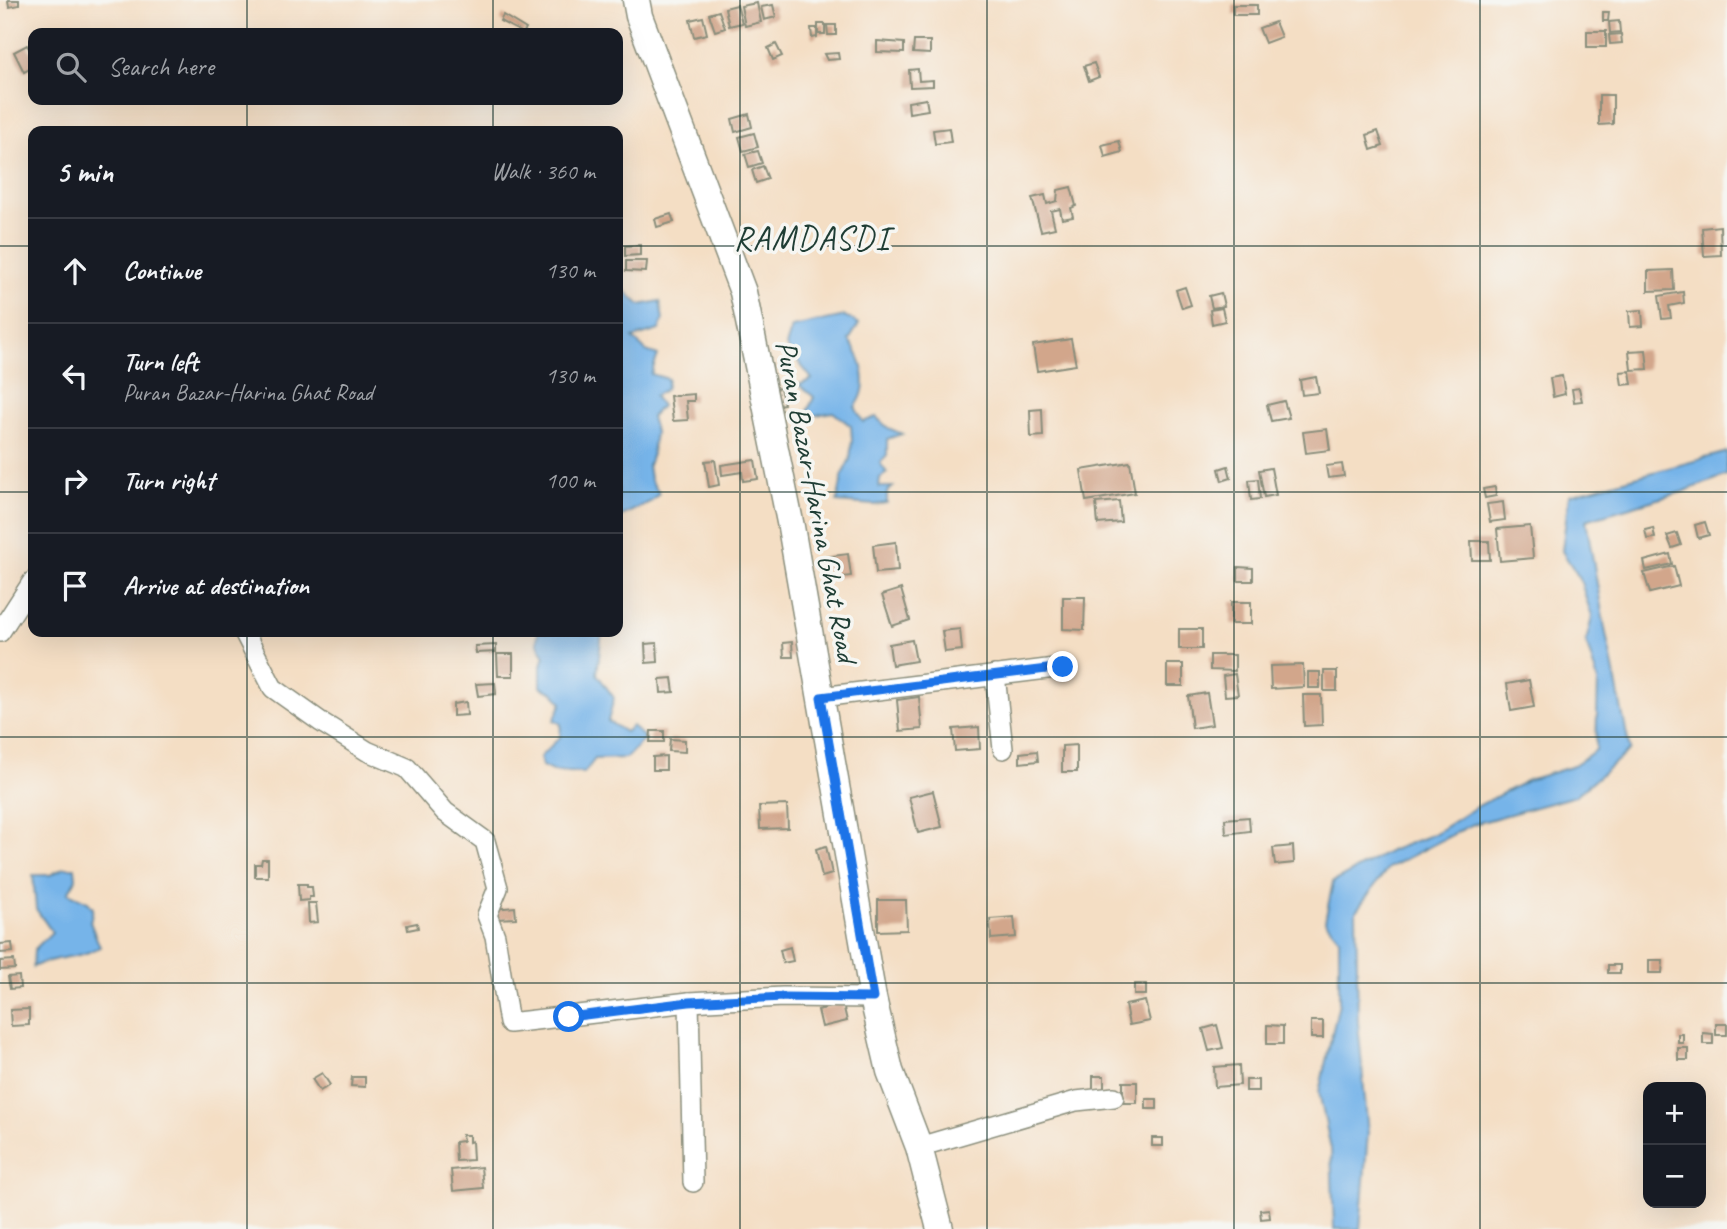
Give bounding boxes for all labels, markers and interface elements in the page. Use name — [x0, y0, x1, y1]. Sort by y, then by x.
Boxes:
search box — [28, 28, 623, 105]
icon: search — [52, 48, 90, 86]
text: Search here — [108, 50, 214, 83]
text: 5 min — [56, 153, 113, 191]
text: Walk · 360 m — [491, 157, 595, 186]
district label: RAMDASDI — [734, 217, 895, 259]
icon: ahead — [56, 252, 94, 290]
text: Continue — [123, 254, 201, 287]
text: 130 m — [546, 256, 595, 285]
street label: Puran Bazar-Harina Ghat Road — [767, 337, 868, 669]
text: Turn left — [123, 345, 198, 378]
icon: left — [56, 357, 94, 395]
text: 130 m — [546, 361, 595, 390]
text: Puran Bazar-Harina Ghat Road — [123, 378, 373, 407]
icon: right — [56, 462, 94, 500]
text: Turn right — [123, 464, 214, 497]
text: 100 m — [546, 466, 595, 495]
icon: arrive — [56, 567, 94, 605]
text: Arrive at destination — [123, 569, 309, 602]
route end — [1047, 651, 1078, 682]
route start — [553, 1001, 584, 1032]
map controls — [1643, 1082, 1706, 1208]
button: + — [1643, 1082, 1706, 1145]
button: − — [1643, 1145, 1706, 1208]

